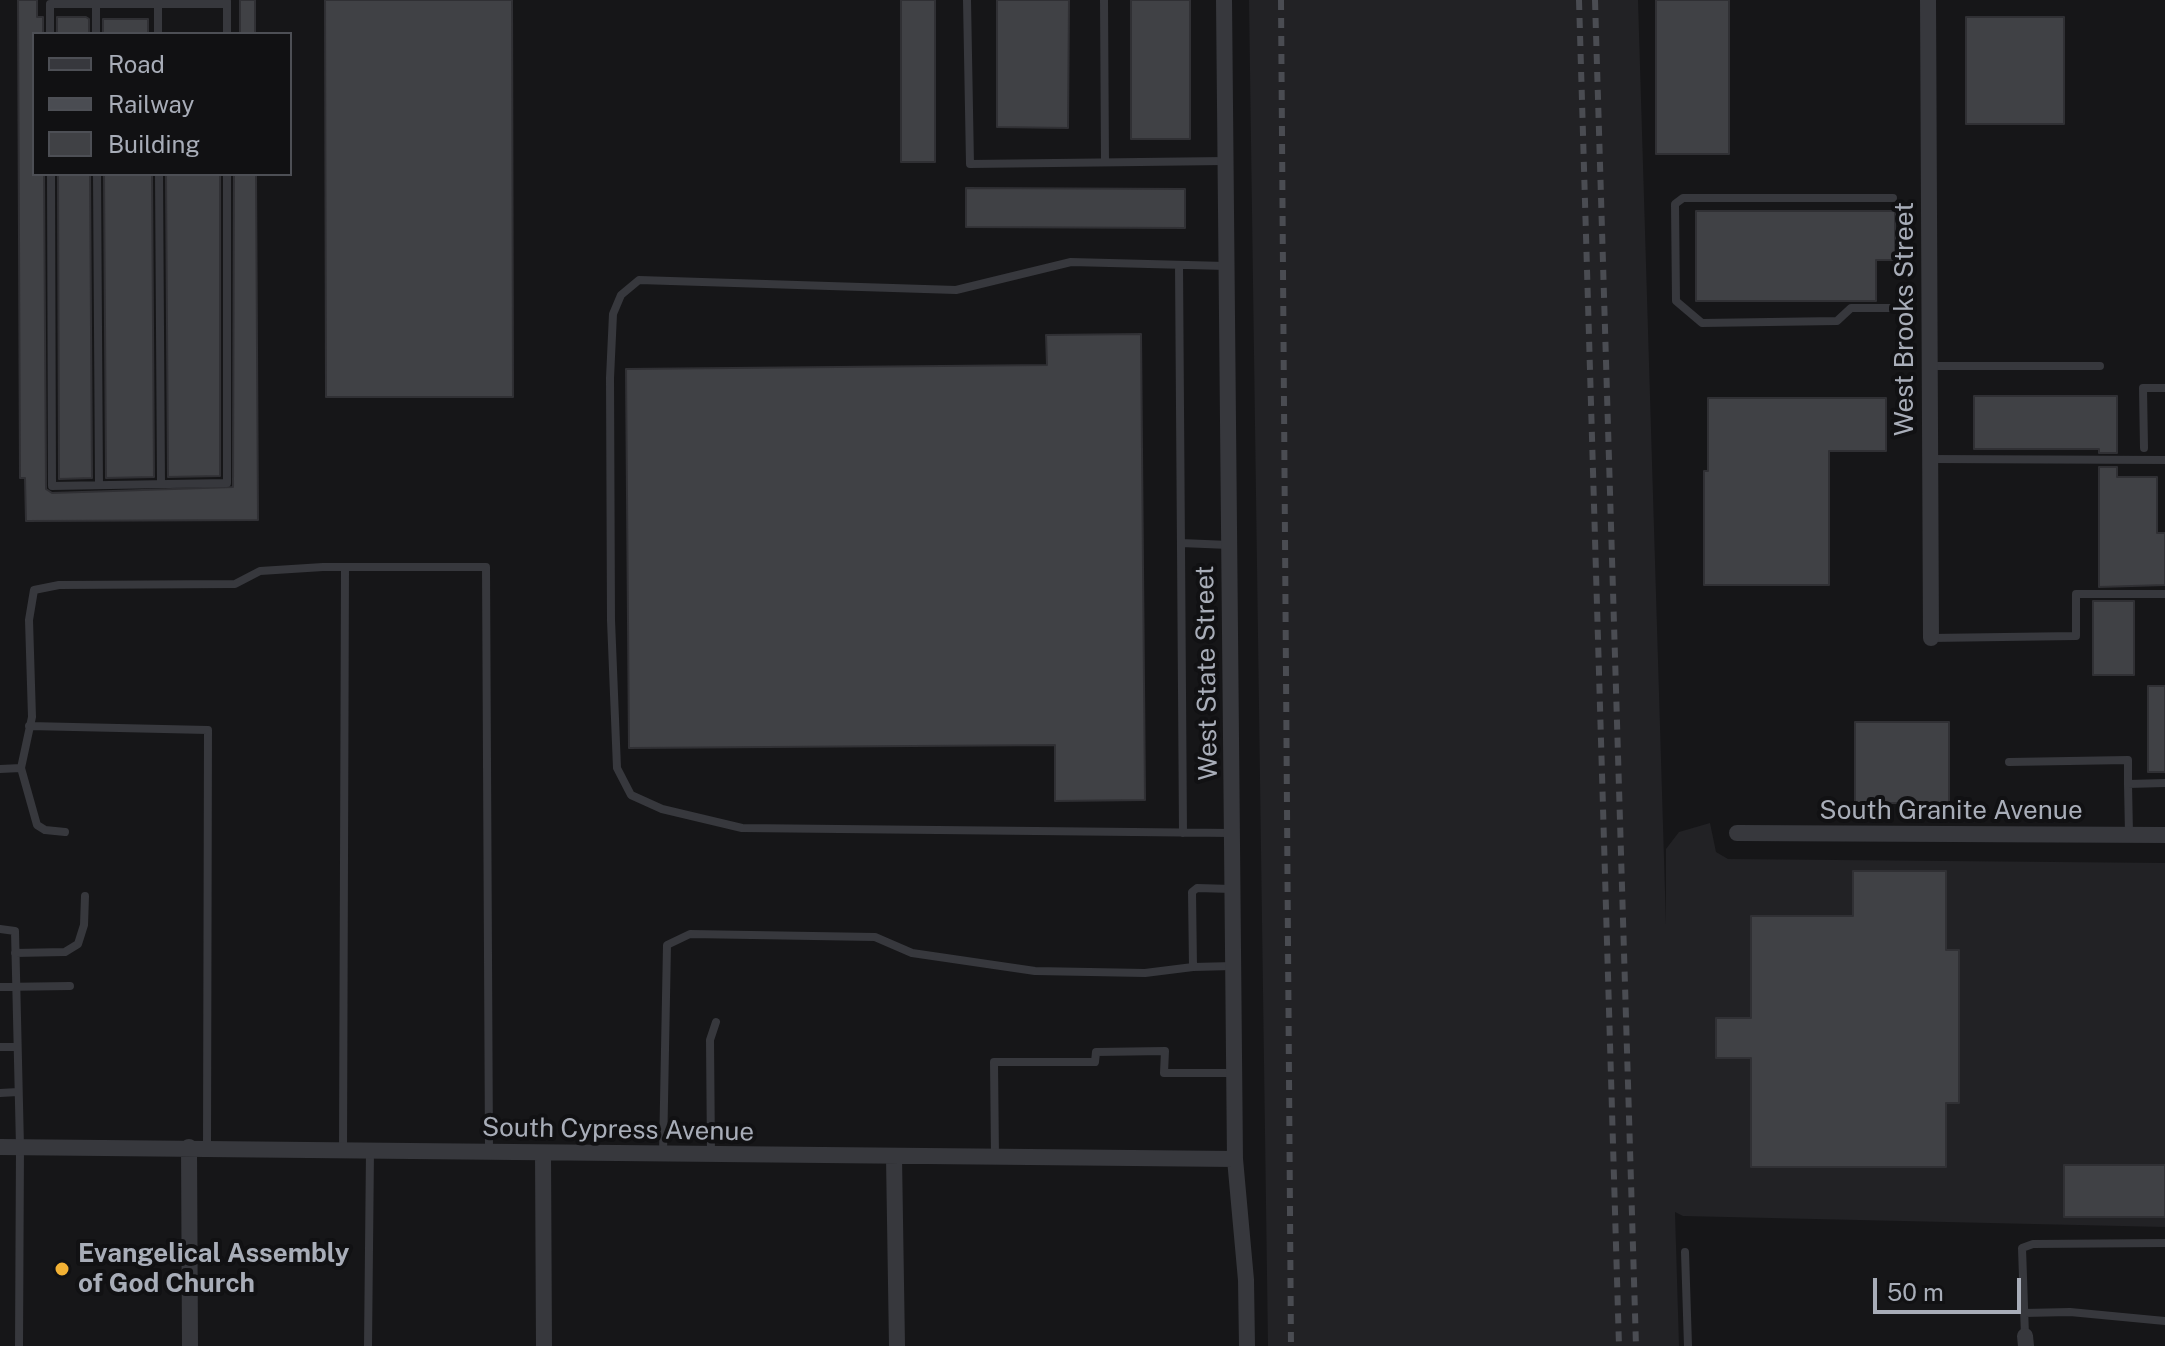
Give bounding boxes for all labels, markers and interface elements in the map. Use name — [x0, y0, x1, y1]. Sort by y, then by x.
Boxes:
legend — [32, 32, 292, 176]
text: Road — [108, 50, 165, 78]
text: Railway — [108, 90, 194, 118]
text: Building — [108, 130, 200, 158]
street label: West Brooks Street — [1889, 202, 1921, 436]
street label: West State Street — [1190, 565, 1224, 781]
street label: South Granite Avenue — [1819, 795, 2083, 827]
street label: South Cypress Avenue — [482, 1112, 754, 1148]
place label: Evangelical Assembly of God Church — [78, 1238, 349, 1300]
marker: Evangelical Assembly of God Church — [53, 1260, 71, 1278]
scale bar — [1877, 1262, 2025, 1312]
text: 50 m — [1887, 1278, 1944, 1306]

